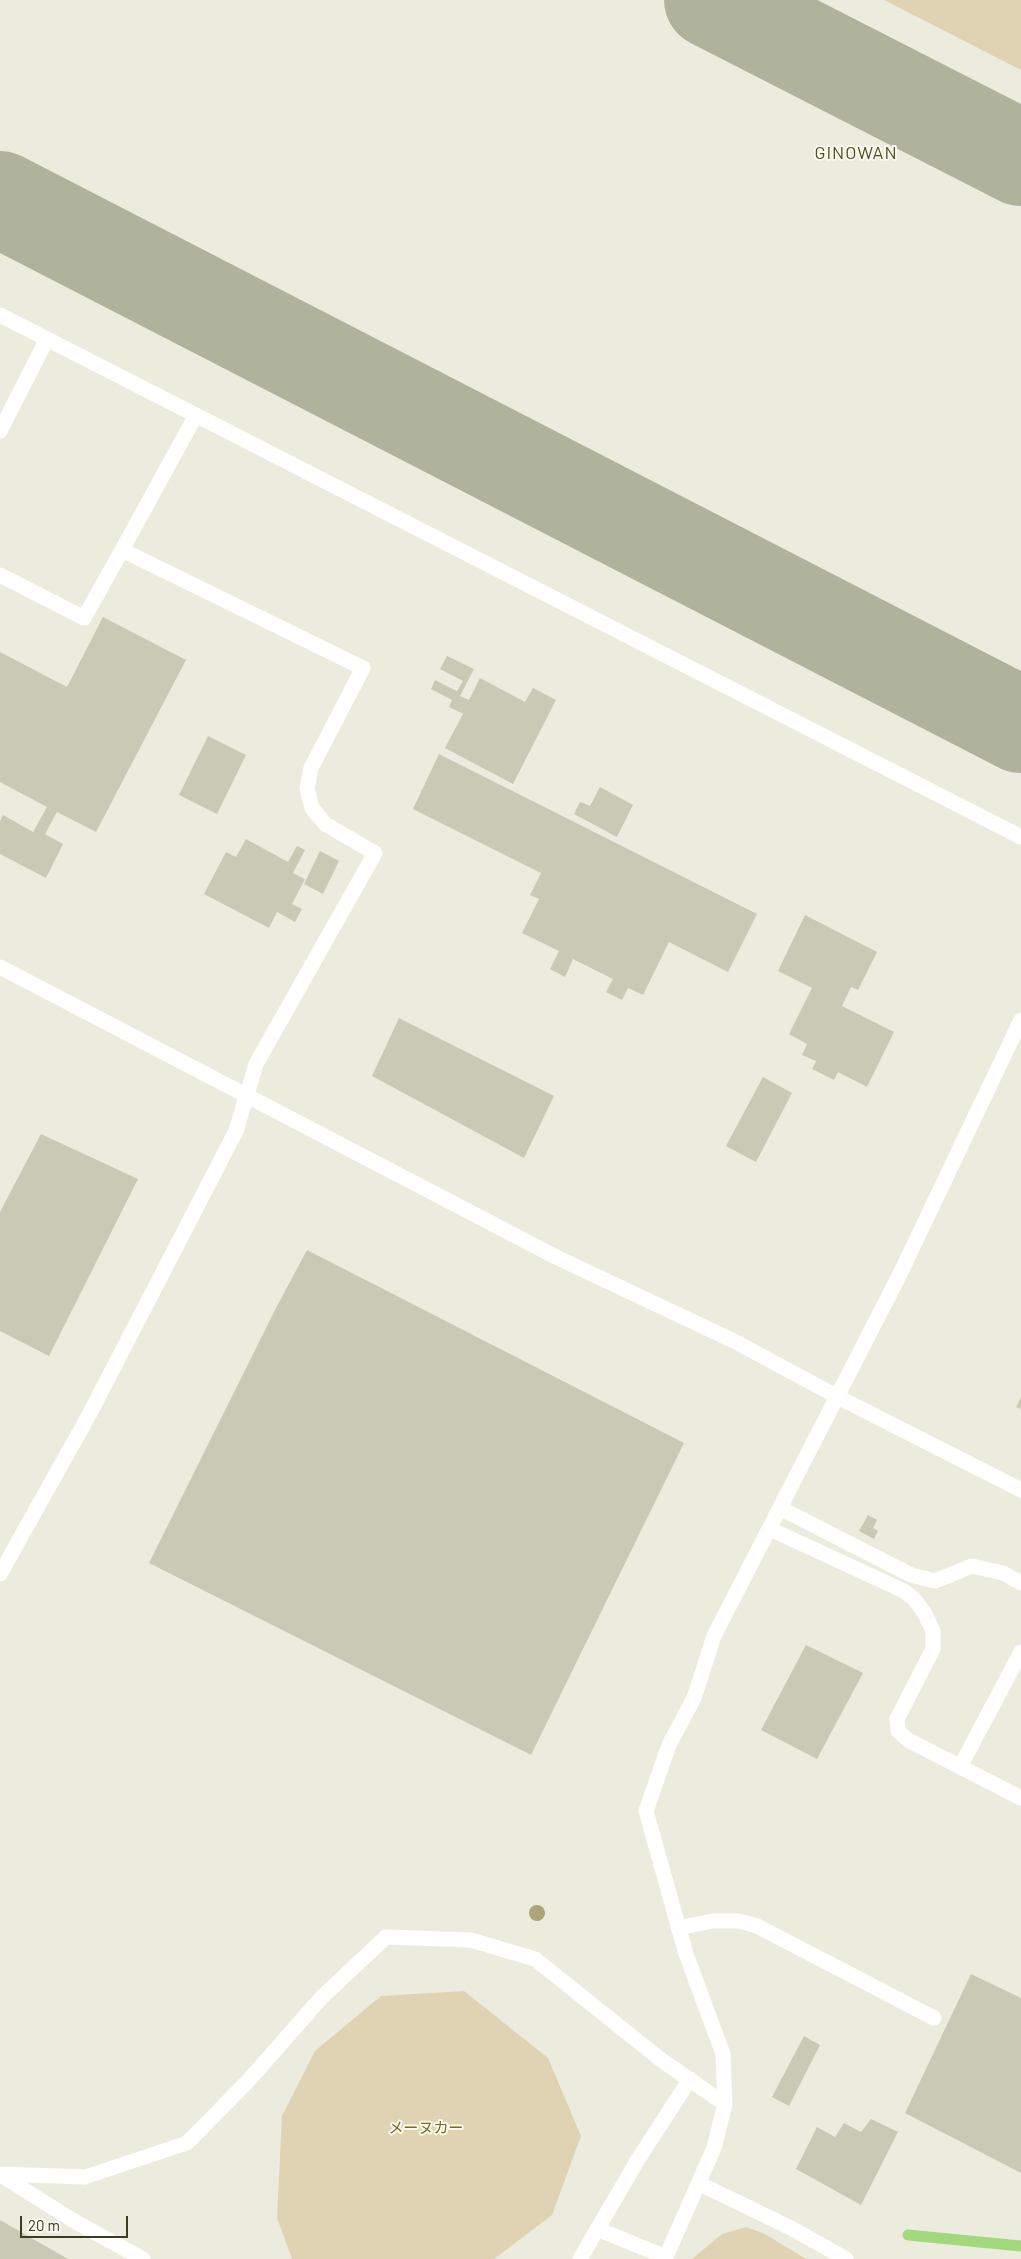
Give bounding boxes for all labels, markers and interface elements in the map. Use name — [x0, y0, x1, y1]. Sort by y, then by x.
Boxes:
district label: GINOWAN — [814, 142, 898, 164]
park label: メーヌカー — [389, 2119, 463, 2137]
scale bar — [22, 2206, 130, 2238]
text: 20 m — [28, 2216, 60, 2234]

